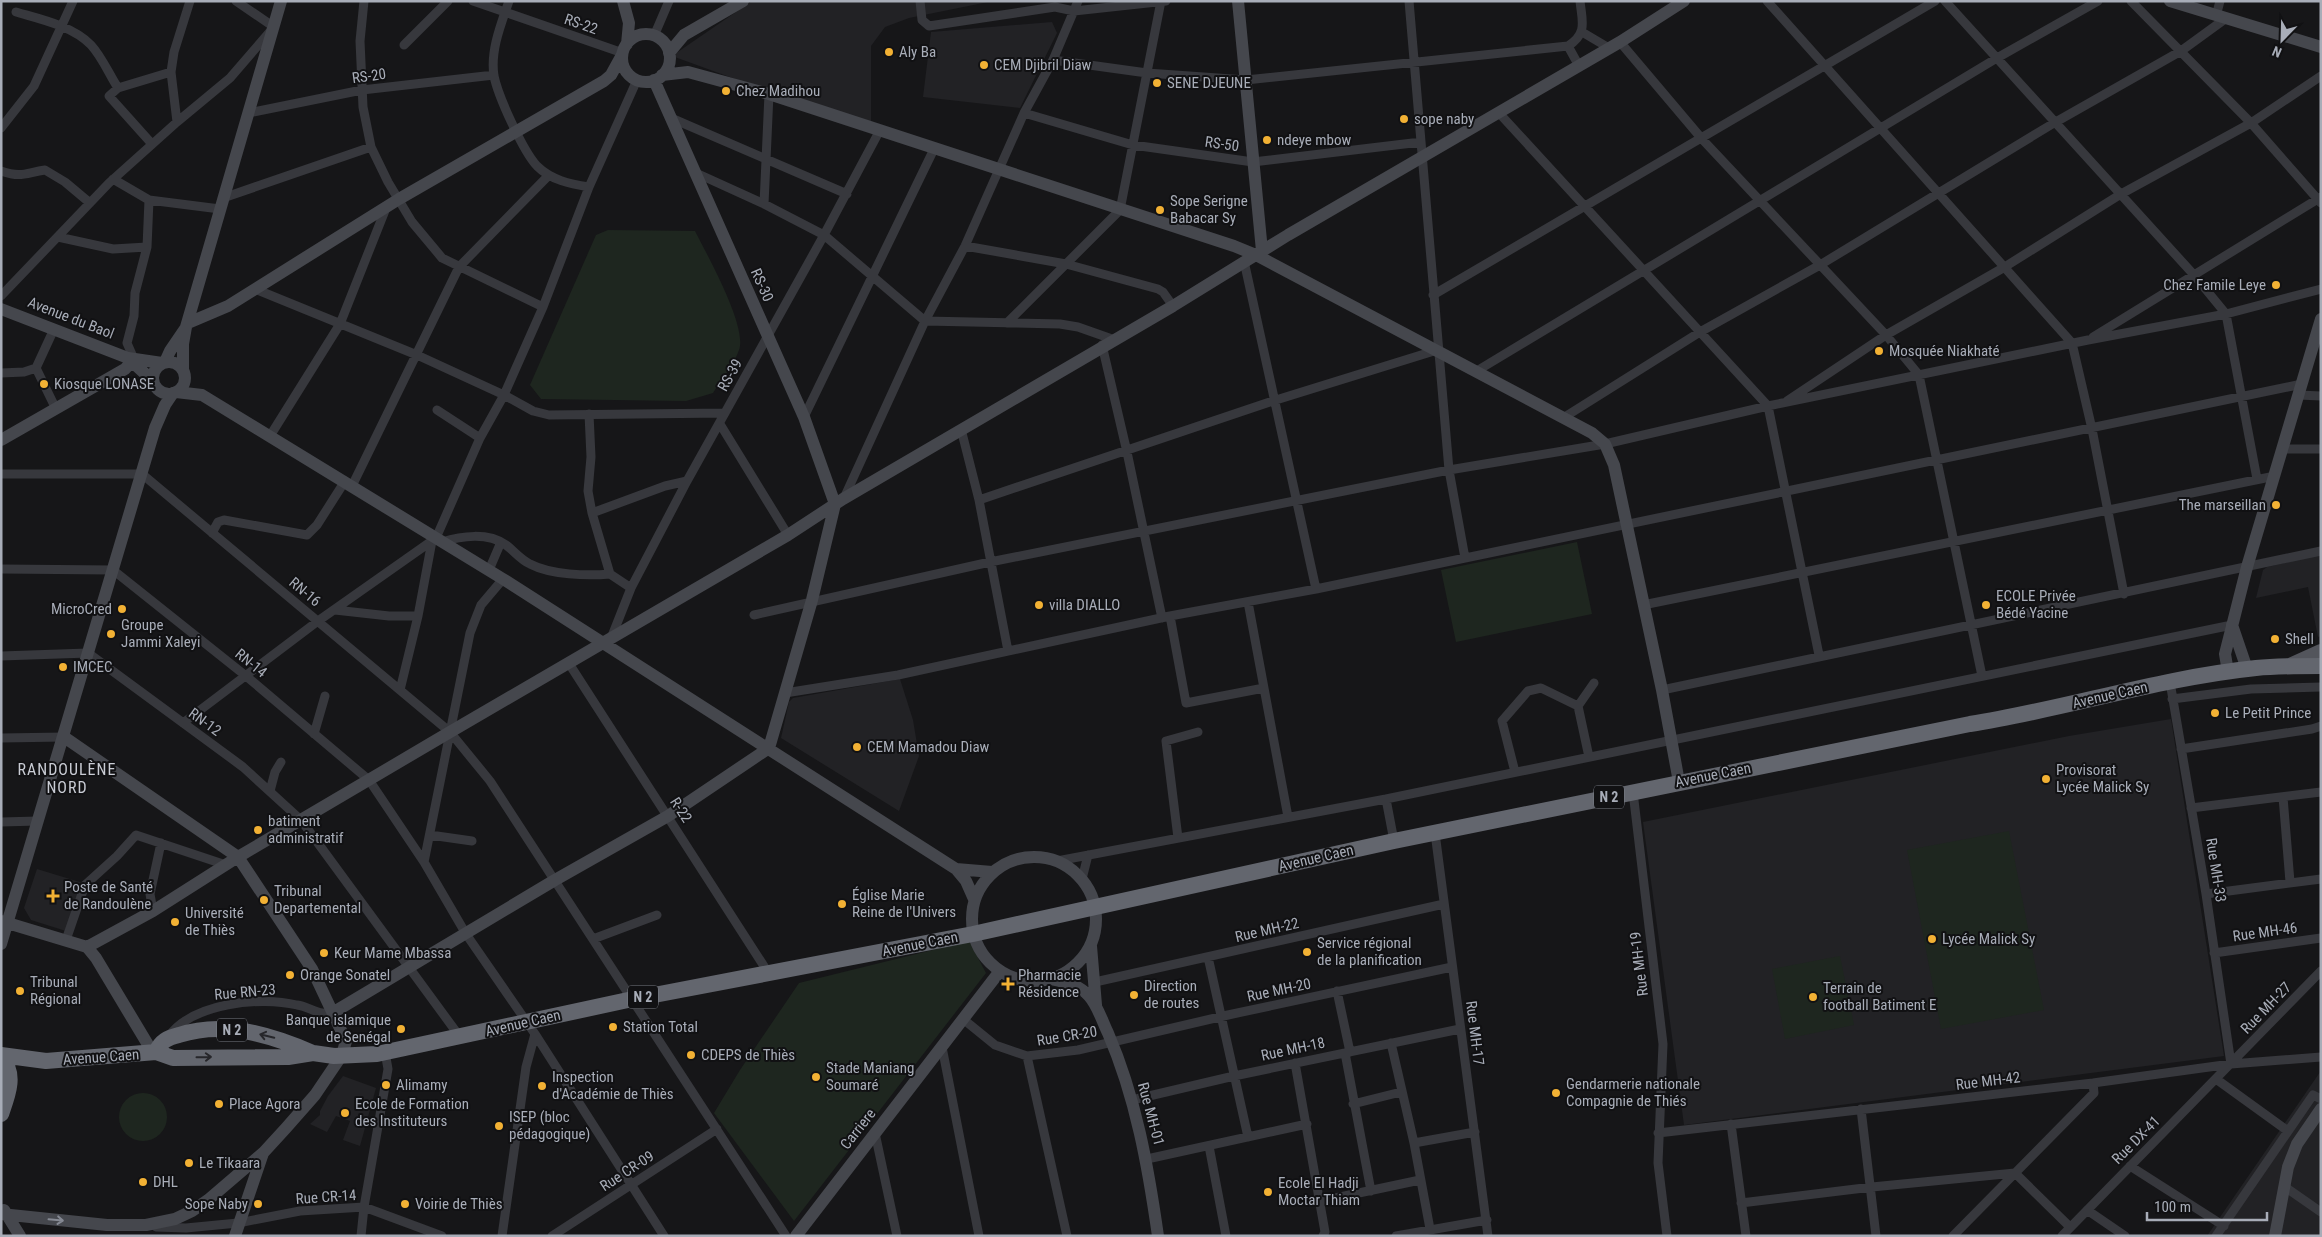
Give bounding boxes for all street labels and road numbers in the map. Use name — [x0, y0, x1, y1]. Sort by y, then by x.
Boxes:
street label: RS-22 — [562, 10, 600, 38]
street label: RS-20 — [351, 65, 387, 87]
street label: RS-50 — [1204, 133, 1240, 155]
street label: RS-30 — [747, 266, 777, 304]
street label: Avenue du Baol — [25, 293, 117, 343]
street label: RS-39 — [714, 356, 746, 394]
street label: RN-16 — [286, 574, 324, 610]
street label: RN-14 — [231, 645, 271, 681]
street label: Avenue Caen — [2071, 678, 2149, 712]
street label: RN-12 — [185, 704, 225, 740]
street label: Avenue Caen — [1674, 759, 1752, 791]
road number: N 2 — [1594, 786, 1624, 809]
street label: R-22 — [666, 794, 696, 826]
street label: Rue MH-33 — [2202, 837, 2230, 903]
street label: Avenue Caen — [1277, 841, 1355, 875]
street label: Rue MH-22 — [1233, 914, 1301, 946]
street label: Rue MH-46 — [2232, 919, 2298, 945]
street label: Avenue Caen — [881, 928, 959, 960]
street label: Rue MH-19 — [1626, 931, 1652, 997]
street label: Rue MH-20 — [1245, 974, 1313, 1006]
street label: Rue MH-27 — [2237, 978, 2295, 1038]
street label: Rue RN-23 — [214, 980, 276, 1004]
road number: N 2 — [628, 986, 658, 1009]
street label: Rue MH-17 — [1462, 1000, 1488, 1066]
street label: Avenue Caen — [484, 1006, 562, 1040]
road number: N 2 — [217, 1018, 247, 1042]
street label: Rue CR-20 — [1036, 1022, 1098, 1050]
street label: Rue MH-18 — [1259, 1033, 1327, 1065]
street label: Avenue Caen — [62, 1045, 140, 1069]
street label: Rue MH-42 — [1955, 1068, 2021, 1094]
street label: Rue MH-01 — [1134, 1080, 1168, 1148]
street label: Carriere — [837, 1105, 879, 1153]
street label: Rue DX-41 — [2108, 1112, 2164, 1168]
street label: Rue CR-09 — [597, 1147, 657, 1195]
street label: Rue CR-14 — [295, 1186, 357, 1208]

